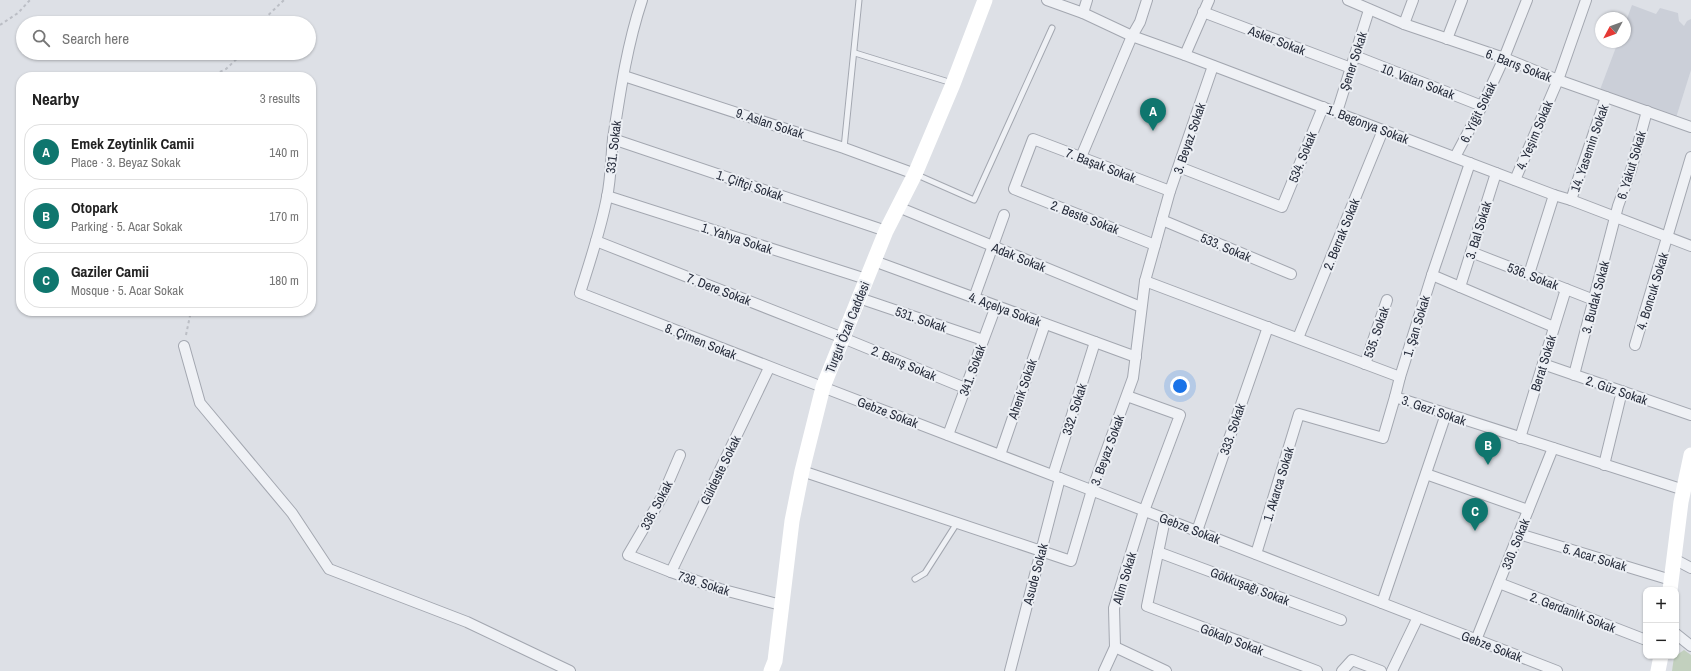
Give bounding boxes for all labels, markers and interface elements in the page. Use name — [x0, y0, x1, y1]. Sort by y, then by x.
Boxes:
north arrow — [1595, 12, 1631, 48]
search box — [16, 16, 316, 60]
street label: Asker Sokak — [1245, 21, 1308, 59]
icon: search — [30, 27, 52, 49]
text: Search here — [62, 28, 129, 49]
street label: Şener Sokak — [1336, 29, 1371, 93]
street label: 6. Barış Sokak — [1483, 45, 1555, 86]
street label: 10. Vatan Sokak — [1379, 60, 1458, 104]
street label: 6. Yiğit Sokak — [1456, 78, 1501, 146]
text: Nearby — [32, 87, 79, 110]
text: 3 results — [260, 90, 300, 107]
street label: 4. Yeşim Sokak — [1512, 97, 1557, 172]
pin: A — [1140, 98, 1166, 131]
street label: 3. Beyaz Sokak — [1169, 100, 1210, 176]
street label: 1. Begonya Sokak — [1324, 101, 1412, 148]
street label: 14. Yasemin Sokak — [1567, 102, 1613, 194]
street label: 9. Aslan Sokak — [734, 104, 807, 143]
street label: 331. Sokak — [602, 119, 625, 175]
street label: 6. Yakut Sokak — [1613, 128, 1650, 201]
street label: 534. Sokak — [1285, 129, 1321, 185]
text: Emek Zeytinlik Camii — [71, 133, 194, 154]
text: A — [42, 144, 50, 161]
text: 140 m — [269, 144, 299, 161]
street label: 7. Başak Sokak — [1063, 144, 1139, 187]
text: Place · 3. Beyaz Sokak — [71, 154, 181, 171]
street label: 1. Çiftçi Sokak — [714, 166, 786, 205]
street label: 2. Berrak Sokak — [1319, 195, 1364, 273]
text: Otopark — [71, 197, 118, 218]
street label: 2. Beste Sokak — [1048, 197, 1122, 238]
street label: 3. Bal Sokak — [1462, 198, 1496, 261]
text: B — [42, 208, 50, 225]
text: 170 m — [269, 208, 299, 225]
text: Parking · 5. Acar Sokak — [71, 218, 182, 235]
street label: 1. Yahya Sokak — [699, 219, 775, 258]
street label: 533. Sokak — [1198, 229, 1254, 266]
street label: Adak Sokak — [988, 239, 1049, 276]
street label: 4. Boncuk Sokak — [1633, 250, 1672, 332]
street label: 3. Budak Sokak — [1578, 258, 1614, 335]
street label: 536. Sokak — [1505, 259, 1561, 294]
text: Gaziler Camii — [71, 261, 149, 282]
street label: 7. Dere Sokak — [684, 269, 754, 310]
text: C — [42, 272, 50, 289]
text: 180 m — [269, 272, 299, 289]
street label: Turgut Özal Caddesi — [821, 279, 874, 376]
text: Mosque · 5. Acar Sokak — [71, 282, 184, 299]
street label: 4. Açelya Sokak — [966, 289, 1044, 331]
street label: 1. Şan Sokak — [1399, 293, 1434, 359]
street label: 531. Sokak — [893, 303, 949, 336]
street label: 535. Sokak — [1360, 304, 1393, 360]
street label: 8. Çimen Sokak — [662, 319, 740, 364]
street label: Berat Sokak — [1527, 332, 1560, 393]
street label: 2. Barış Sokak — [869, 342, 940, 385]
street label: 341. Sokak — [955, 342, 990, 398]
street label: Ahenk Sokak — [1004, 356, 1041, 423]
street label: 2. Güz Sokak — [1584, 372, 1650, 409]
your location — [1170, 376, 1190, 396]
street label: 332. Sokak — [1058, 381, 1091, 437]
street label: 3. Gezi Sokak — [1399, 392, 1469, 430]
street label: Gebze Sokak — [855, 393, 921, 432]
street label: 333. Sokak — [1216, 401, 1249, 457]
street label: 3. Beyaz Sokak — [1087, 412, 1128, 488]
street label: Güldeste Sokak — [696, 432, 745, 508]
pin: B — [1475, 432, 1501, 465]
street label: 1. Akarca Sokak — [1259, 444, 1298, 523]
street label: 336. Sokak — [636, 477, 677, 533]
pin: C — [1462, 498, 1488, 531]
street label: Gebze Sokak — [1157, 509, 1223, 548]
street label: 330. Sokak — [1498, 516, 1534, 572]
street label: 5. Acar Sokak — [1561, 540, 1629, 575]
street label: Asude Sokak — [1019, 541, 1052, 608]
street label: Alim Sokak — [1108, 549, 1141, 607]
street label: Gökkuşağı Sokak — [1208, 564, 1292, 610]
street label: 738. Sokak — [676, 567, 732, 600]
map controls — [1643, 587, 1679, 659]
button: + — [1643, 587, 1679, 623]
street label: 2. Gerdanlık Sokak — [1527, 588, 1619, 637]
street label: Gökalp Sokak — [1198, 620, 1266, 660]
button: − — [1643, 623, 1679, 659]
street label: Gebze Sokak — [1459, 627, 1525, 666]

